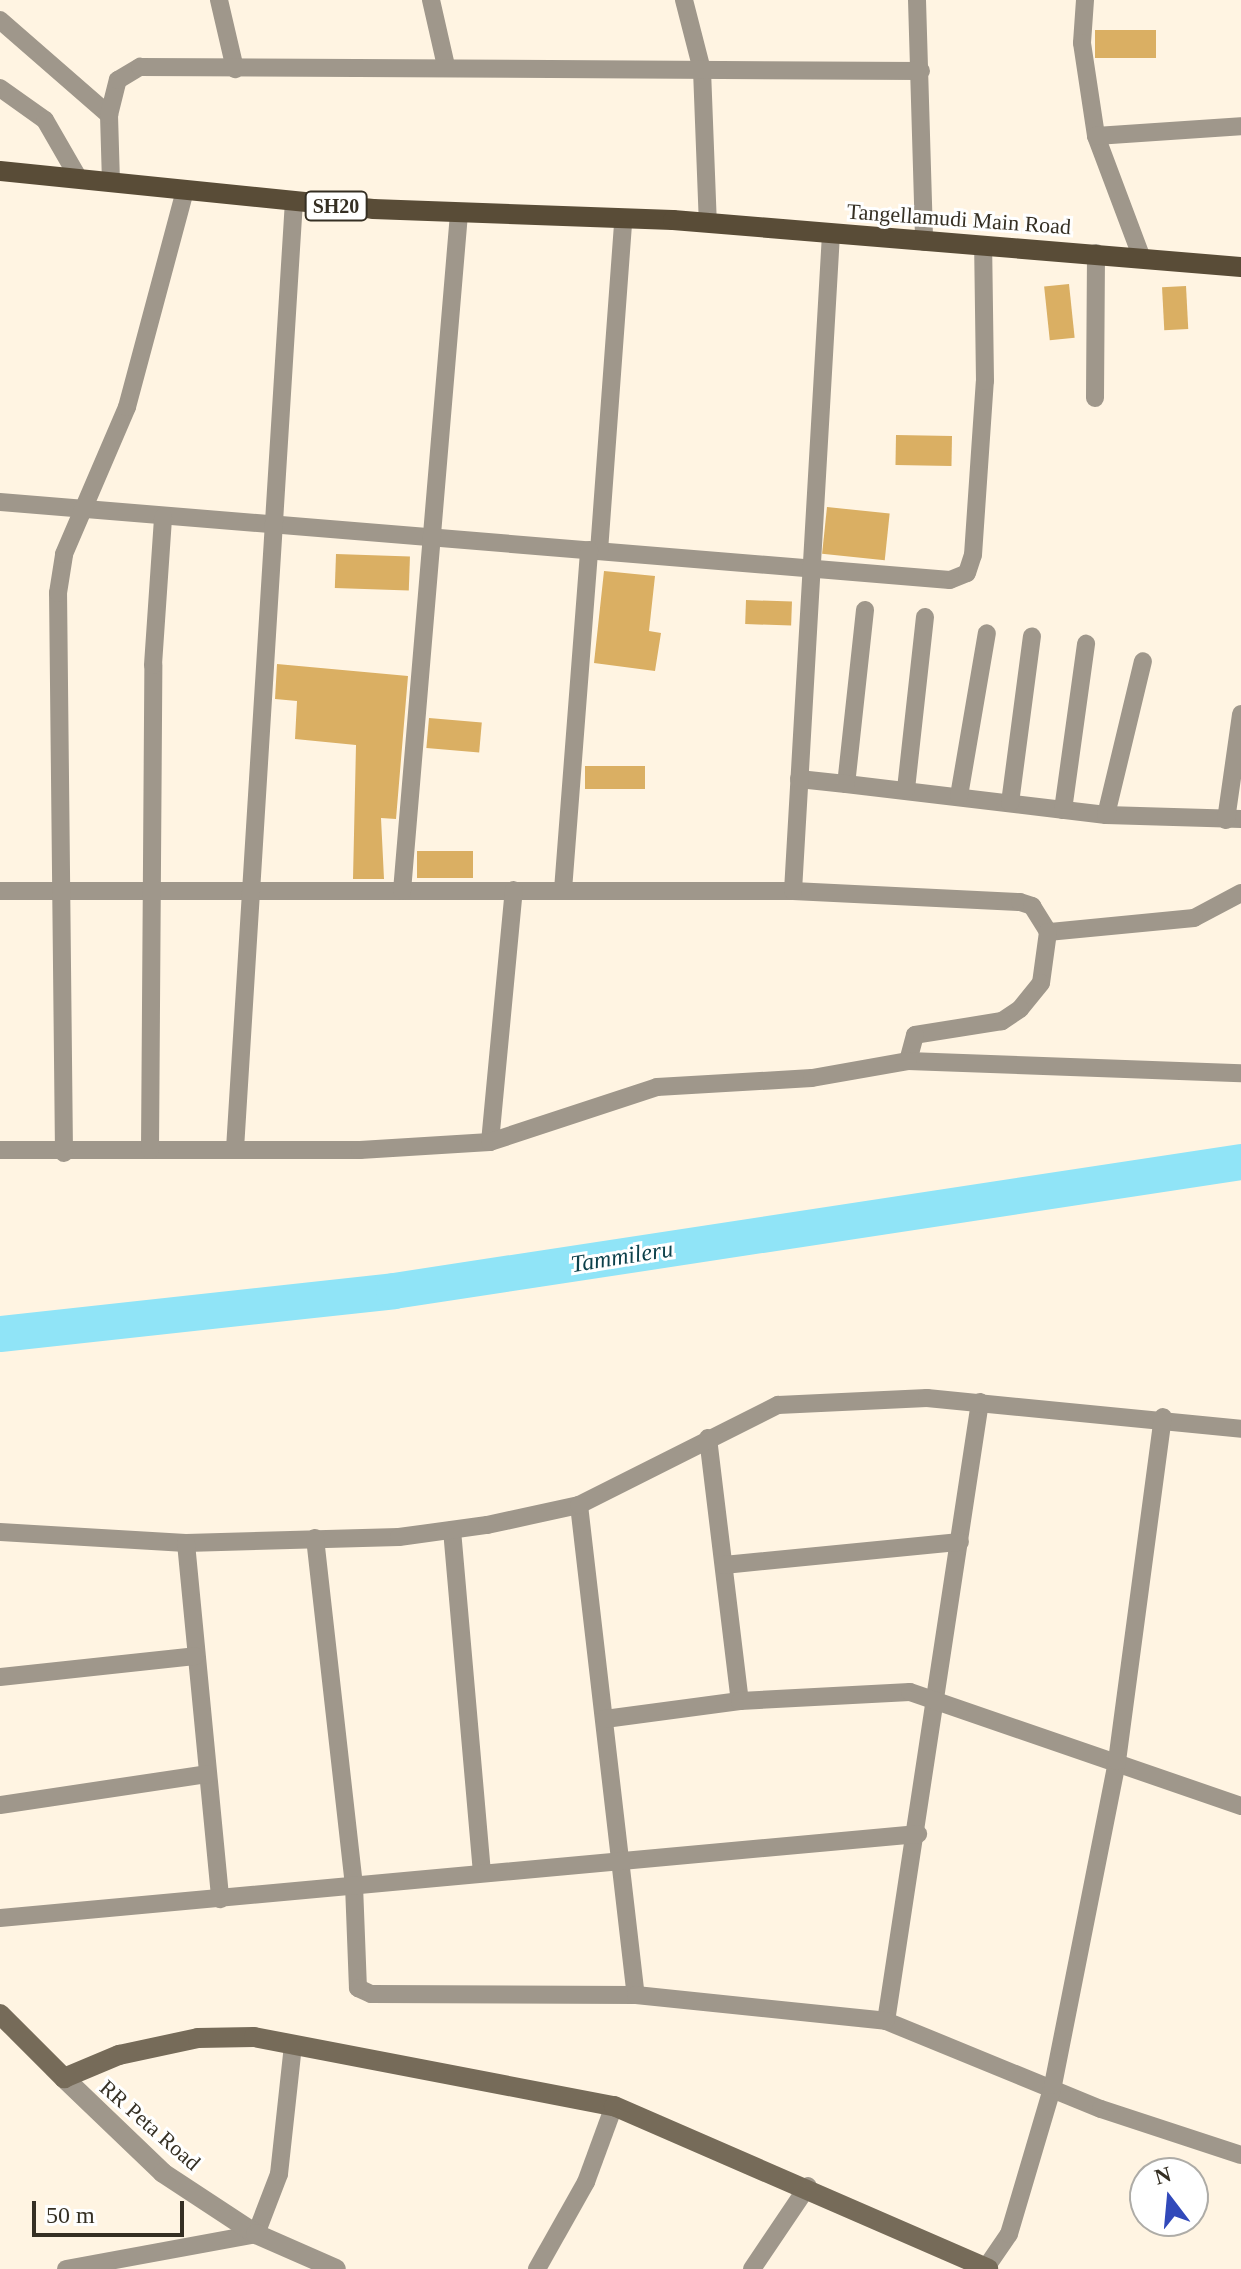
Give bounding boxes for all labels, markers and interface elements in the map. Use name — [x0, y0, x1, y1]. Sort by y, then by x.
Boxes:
road number: SH20 — [304, 190, 368, 222]
street label: Tangellamudi Main Road — [846, 198, 1072, 240]
water label: Tammileru — [569, 1235, 675, 1279]
street label: RR Peta Road — [94, 2074, 206, 2176]
north arrow — [1129, 2157, 1209, 2237]
text: N — [1152, 2161, 1174, 2190]
scale bar — [36, 2185, 188, 2235]
text: 50 m — [46, 2202, 95, 2228]

